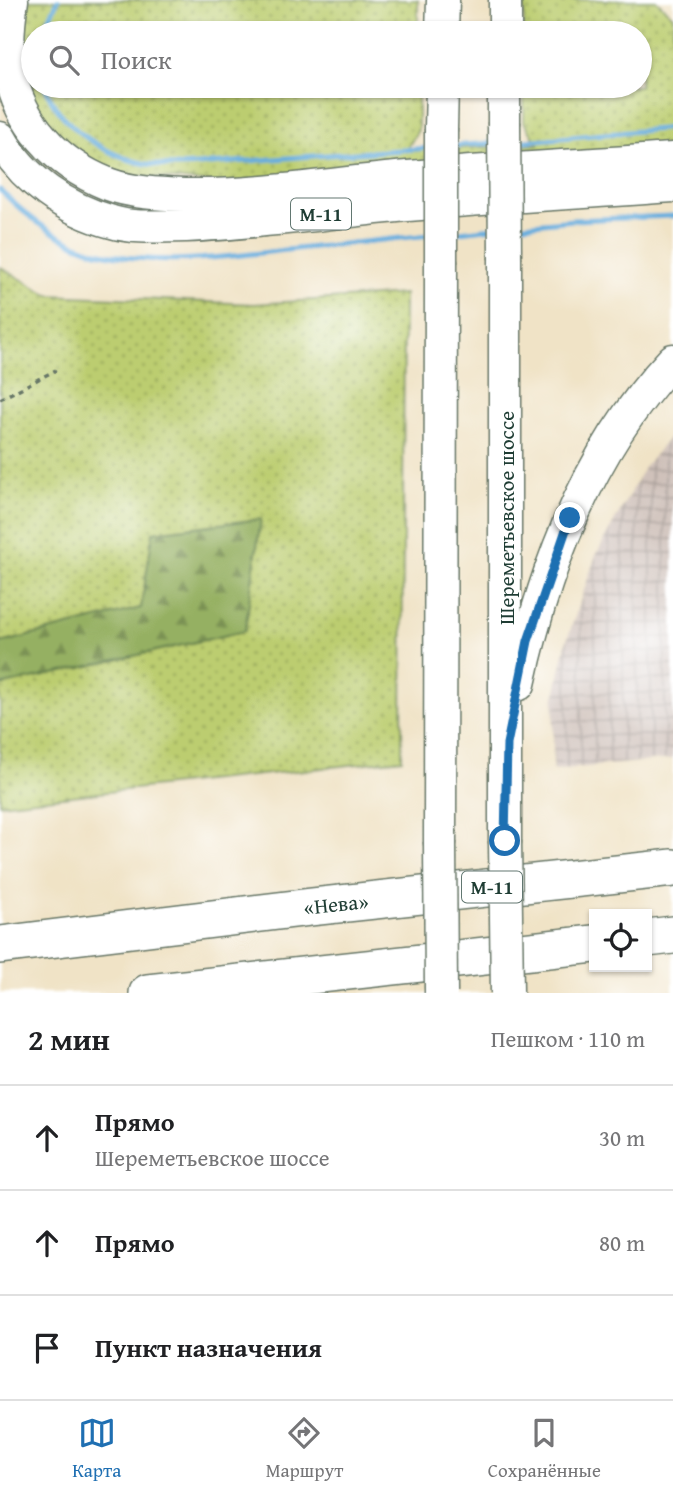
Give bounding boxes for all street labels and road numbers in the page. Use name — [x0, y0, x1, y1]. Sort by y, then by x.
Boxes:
road number: М-11 — [291, 198, 351, 230]
street label: Шереметьевское шоссе — [491, 411, 522, 625]
road number: М-11 — [462, 872, 522, 902]
street label: «Нева» — [302, 885, 370, 923]

